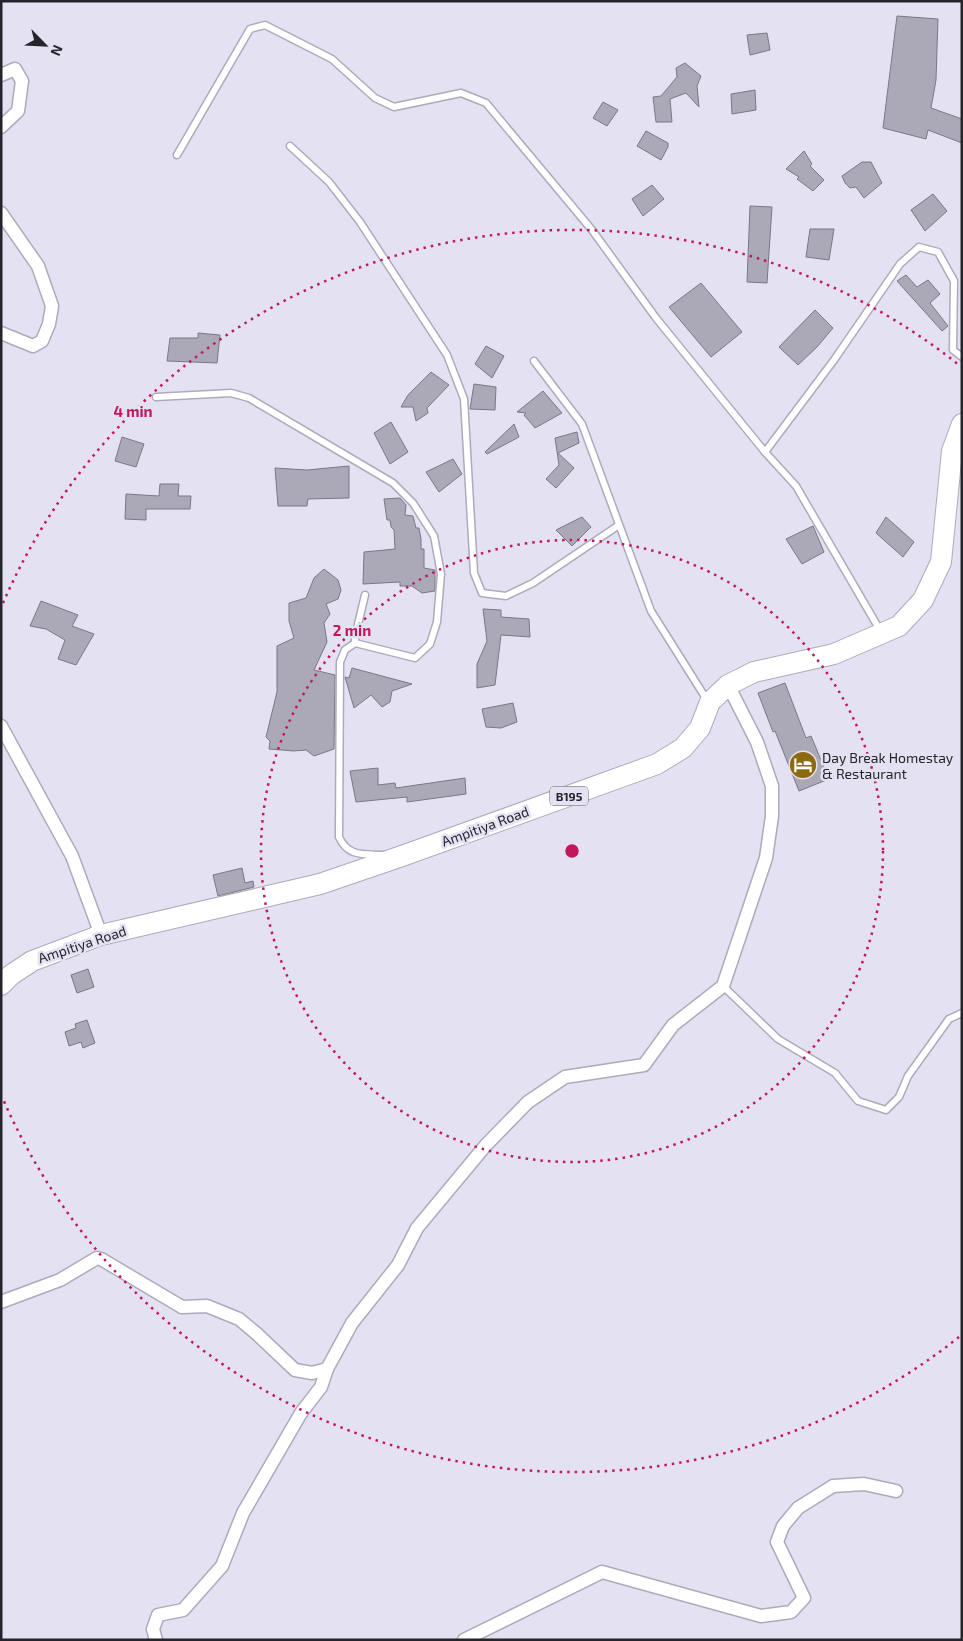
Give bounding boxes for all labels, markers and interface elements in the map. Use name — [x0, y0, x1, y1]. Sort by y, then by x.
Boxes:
north arrow — [20, 20, 70, 70]
text: N — [48, 42, 67, 59]
text: 4 min — [113, 402, 153, 420]
text: 2 min — [333, 621, 371, 639]
place label: Day Break Homestay & Restaurant — [822, 749, 954, 782]
hotel icon: Day Break Homestay & Restaurant — [788, 750, 818, 780]
road number: B195 — [550, 786, 588, 806]
street label: Ampitiya Road — [439, 802, 531, 850]
centre of rings — [563, 842, 581, 860]
street label: Ampitiya Road — [36, 922, 128, 966]

